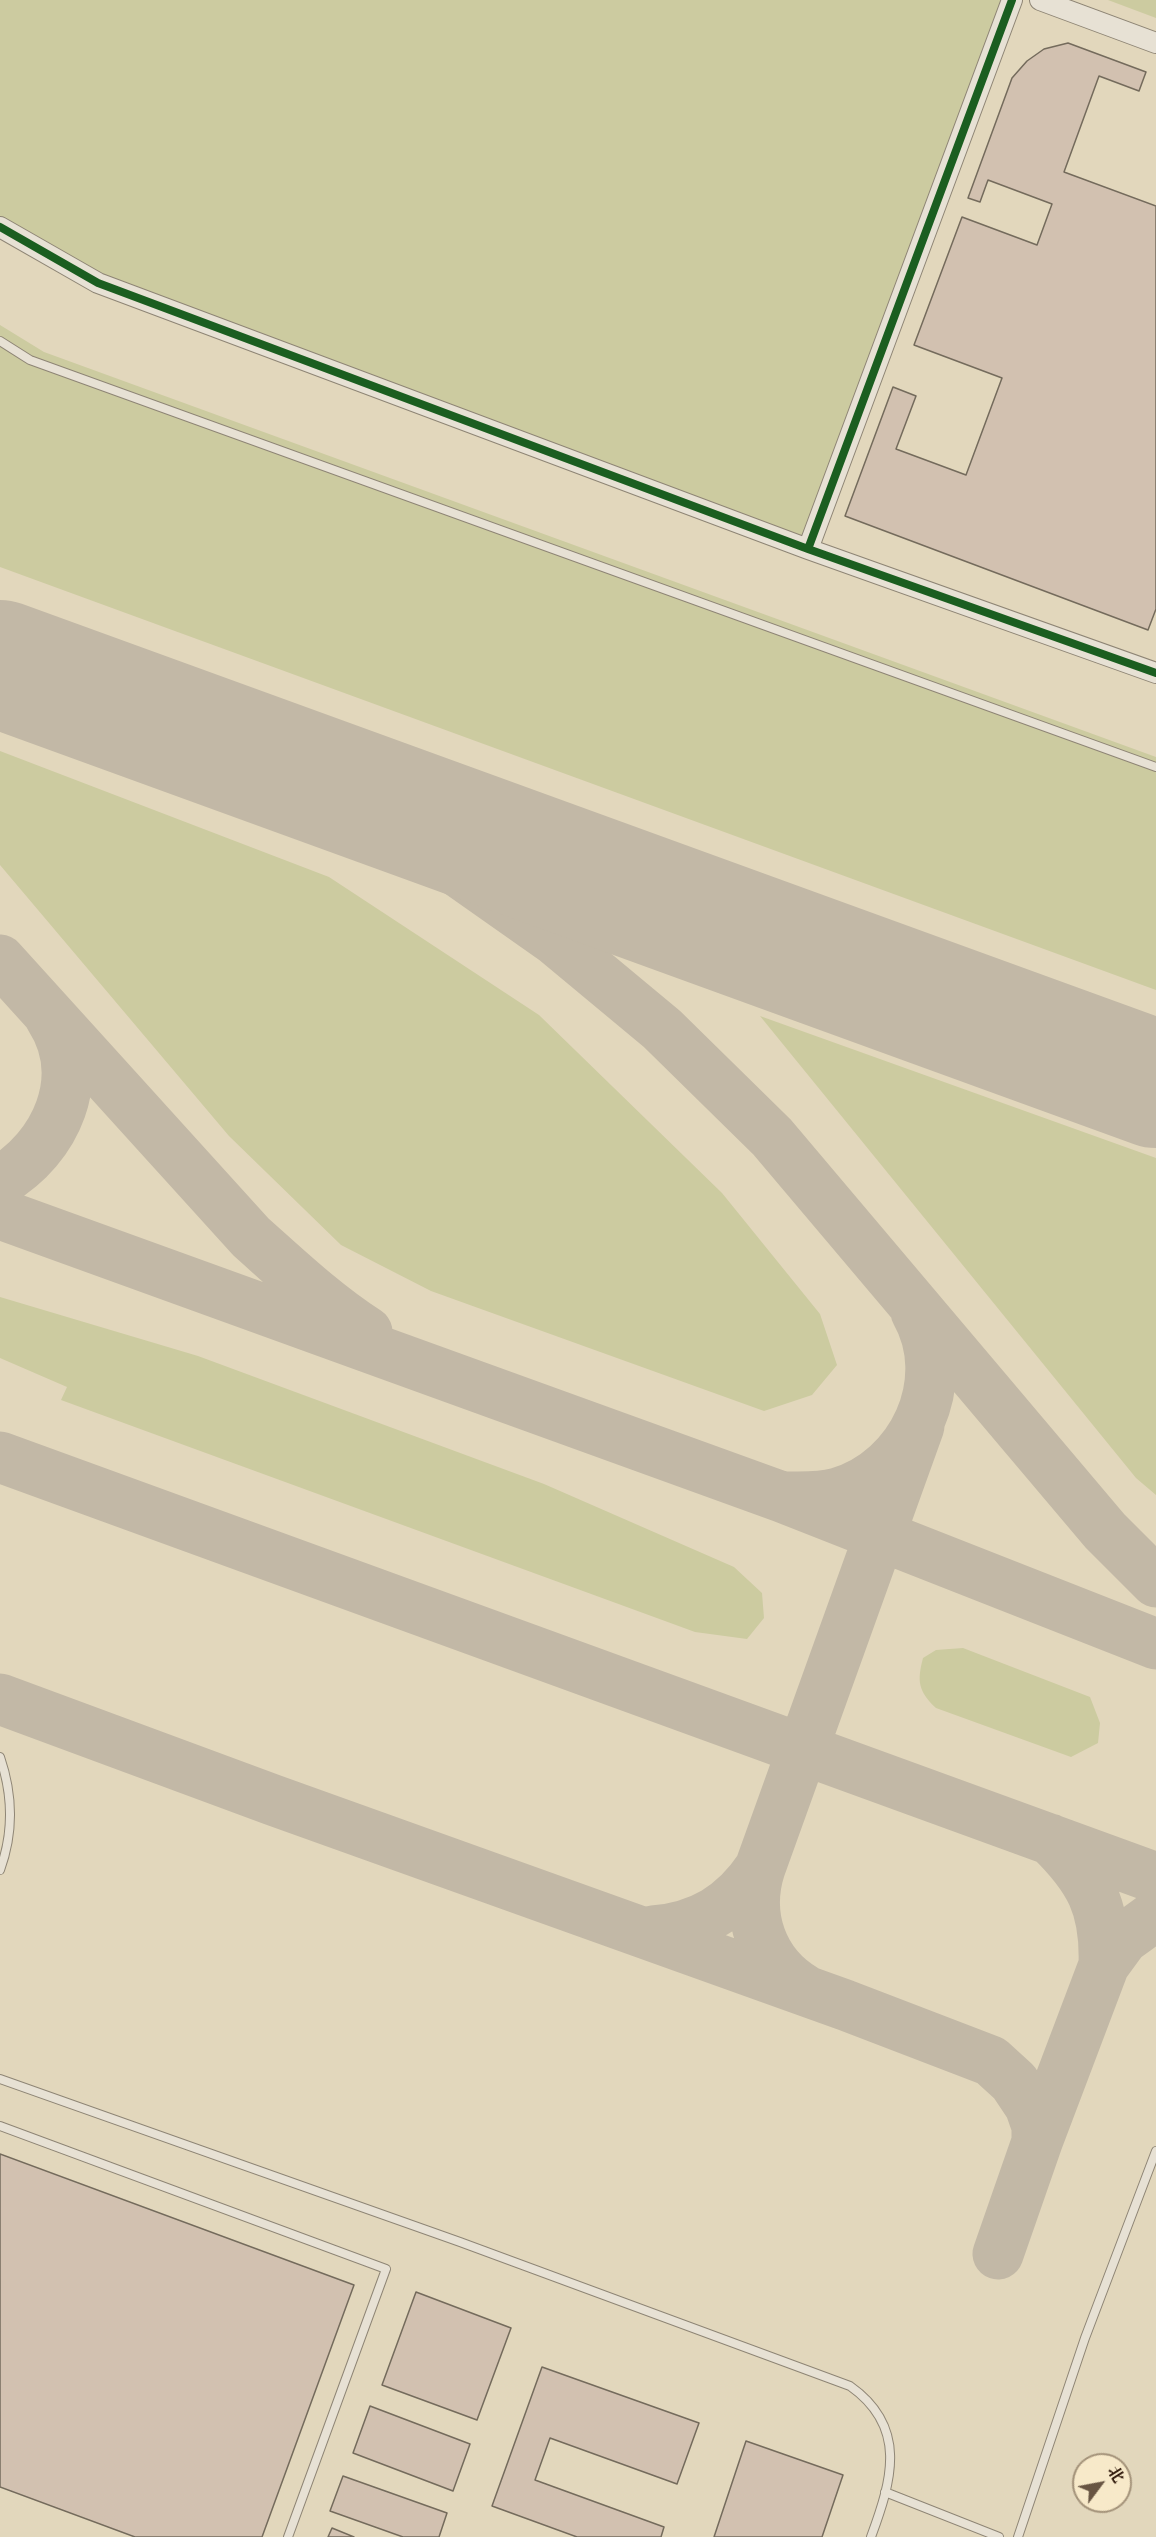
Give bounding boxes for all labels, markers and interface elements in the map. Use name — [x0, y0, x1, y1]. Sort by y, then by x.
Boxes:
north arrow — [1072, 2453, 1132, 2513]
text: 北 — [1102, 2462, 1129, 2487]

